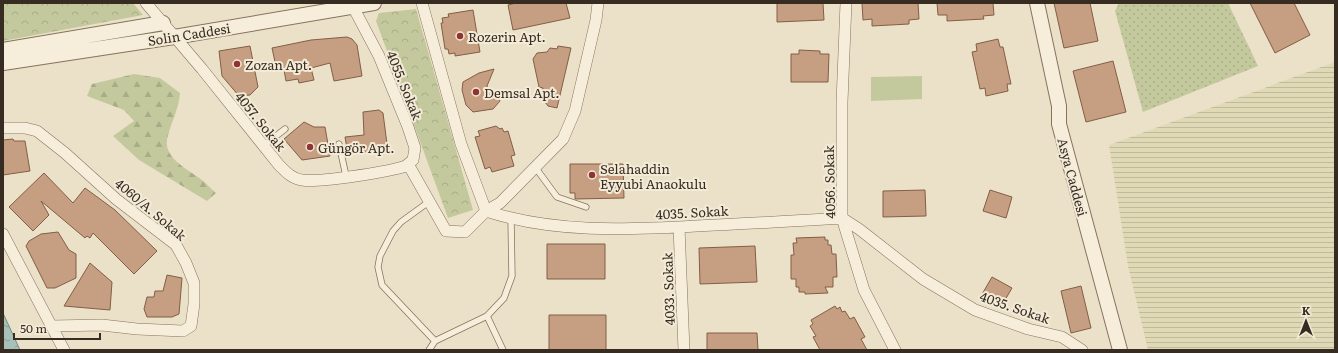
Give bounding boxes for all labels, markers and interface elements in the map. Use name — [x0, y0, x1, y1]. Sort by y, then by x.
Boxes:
street label: Solin Caddesi — [146, 18, 232, 50]
place label: Rozerin Apt. — [468, 27, 546, 46]
marker: Rozerin Apt. — [455, 31, 465, 41]
street label: 4055. Sokak — [383, 48, 428, 123]
place label: Zozan Apt. — [245, 55, 312, 74]
marker: Zozan Apt. — [232, 59, 242, 69]
place label: Demsal Apt. — [484, 83, 560, 102]
street label: 4057. Sokak — [231, 87, 292, 156]
marker: Demsal Apt. — [471, 87, 481, 97]
street label: Asya Caddesi — [1053, 136, 1093, 219]
place label: Güngör Apt. — [318, 138, 395, 157]
marker: Güngör Apt. — [305, 142, 315, 152]
street label: 4056. Sokak — [819, 144, 839, 219]
place label: Selahaddin Eyyubi Anaokulu — [600, 159, 706, 193]
marker: Selahaddin Eyyubi Anaokulu — [587, 170, 597, 180]
street label: 4060/A. Sokak — [111, 173, 192, 245]
street label: 4035. Sokak — [655, 201, 730, 223]
street label: 4033. Sokak — [657, 251, 679, 326]
street label: 4035. Sokak — [977, 286, 1054, 328]
north arrow — [1286, 301, 1326, 341]
text: K — [1302, 302, 1311, 318]
scale bar — [14, 315, 100, 341]
text: 50 m — [20, 319, 47, 337]

